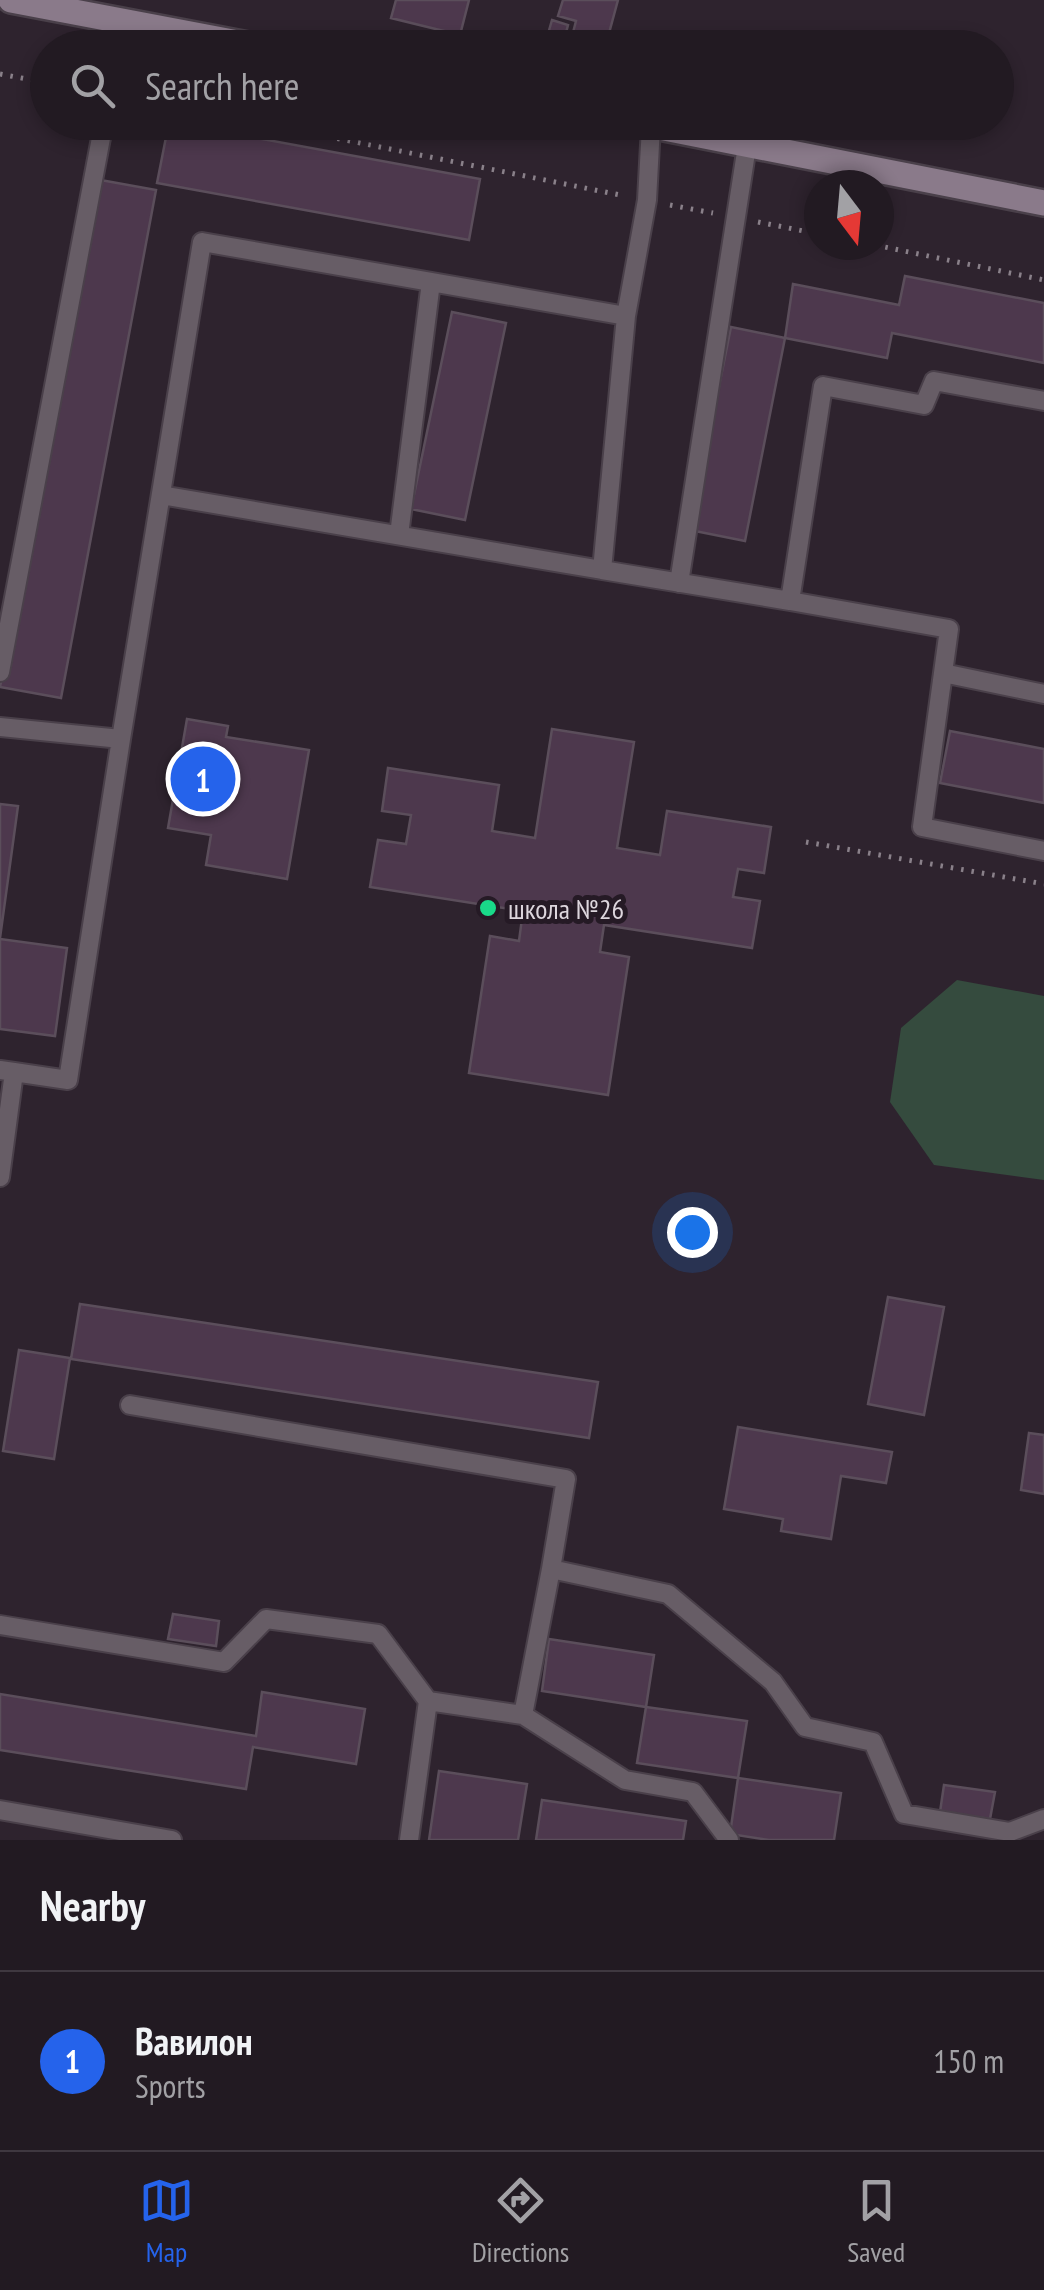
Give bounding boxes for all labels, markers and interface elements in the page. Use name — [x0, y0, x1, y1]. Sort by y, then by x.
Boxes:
search box — [30, 30, 1014, 140]
icon: search — [65, 58, 120, 113]
text: Search here — [145, 61, 299, 110]
north arrow — [804, 170, 894, 260]
pin: 1 — [170, 742, 236, 816]
place label: школа №26 — [508, 890, 624, 927]
marker: школа №26 — [477, 897, 499, 919]
your location — [667, 1207, 718, 1258]
text: Nearby — [40, 1878, 145, 1933]
text: Вавилон — [135, 2016, 253, 2065]
text: 1 — [65, 2040, 80, 2082]
text: 150 m — [933, 2040, 1004, 2082]
text: Sports — [135, 2065, 206, 2107]
tab: Map — [139, 2173, 194, 2270]
tab: Directions — [472, 2173, 569, 2270]
tab: Saved — [847, 2173, 905, 2270]

